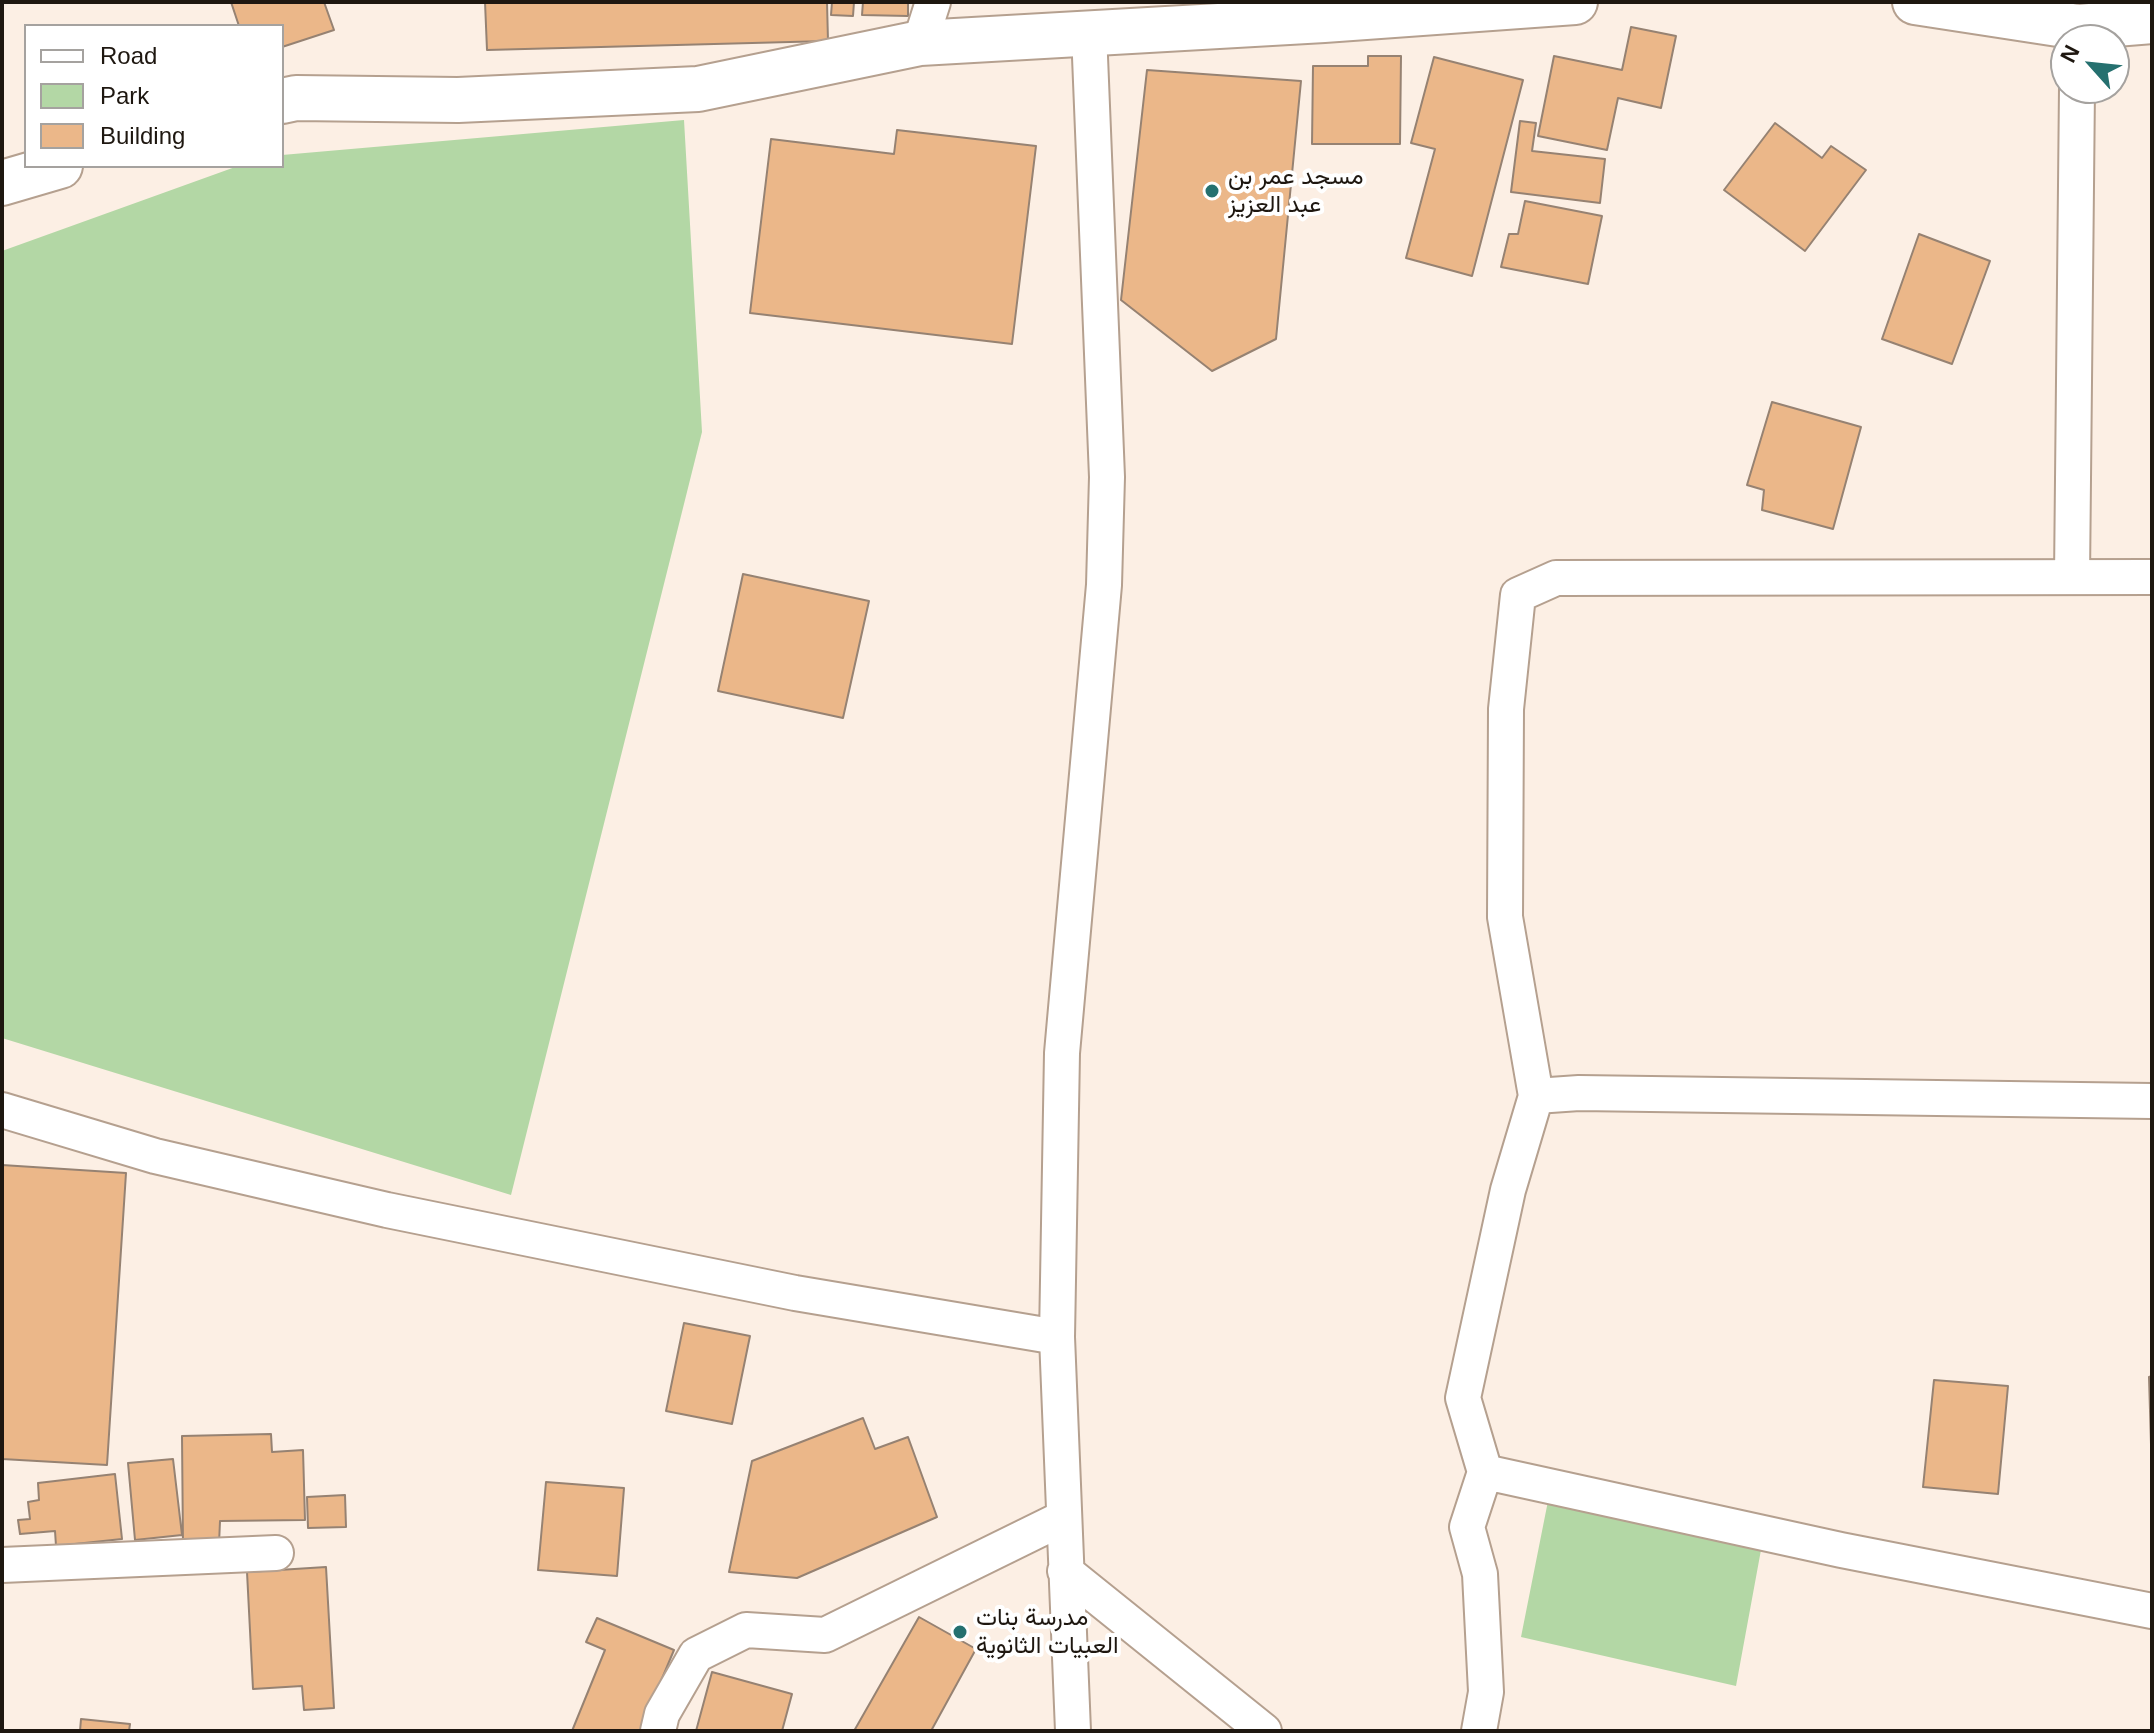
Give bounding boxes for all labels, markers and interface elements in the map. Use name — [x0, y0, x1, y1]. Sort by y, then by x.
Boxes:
legend — [24, 24, 284, 168]
north arrow — [2050, 24, 2130, 104]
text: N — [2055, 41, 2085, 67]
text: Road — [100, 42, 157, 69]
text: Park — [100, 82, 149, 109]
text: Building — [100, 122, 185, 149]
place label: مسجد عمر بن عبد العزيز — [1228, 163, 1363, 219]
marker: مسجد عمر بن عبد العزيز — [1203, 182, 1221, 200]
place label: مدرسة بنات العبيات الثانوية — [976, 1604, 1119, 1660]
marker: مدرسة بنات العبيات الثانوية — [951, 1623, 969, 1641]

